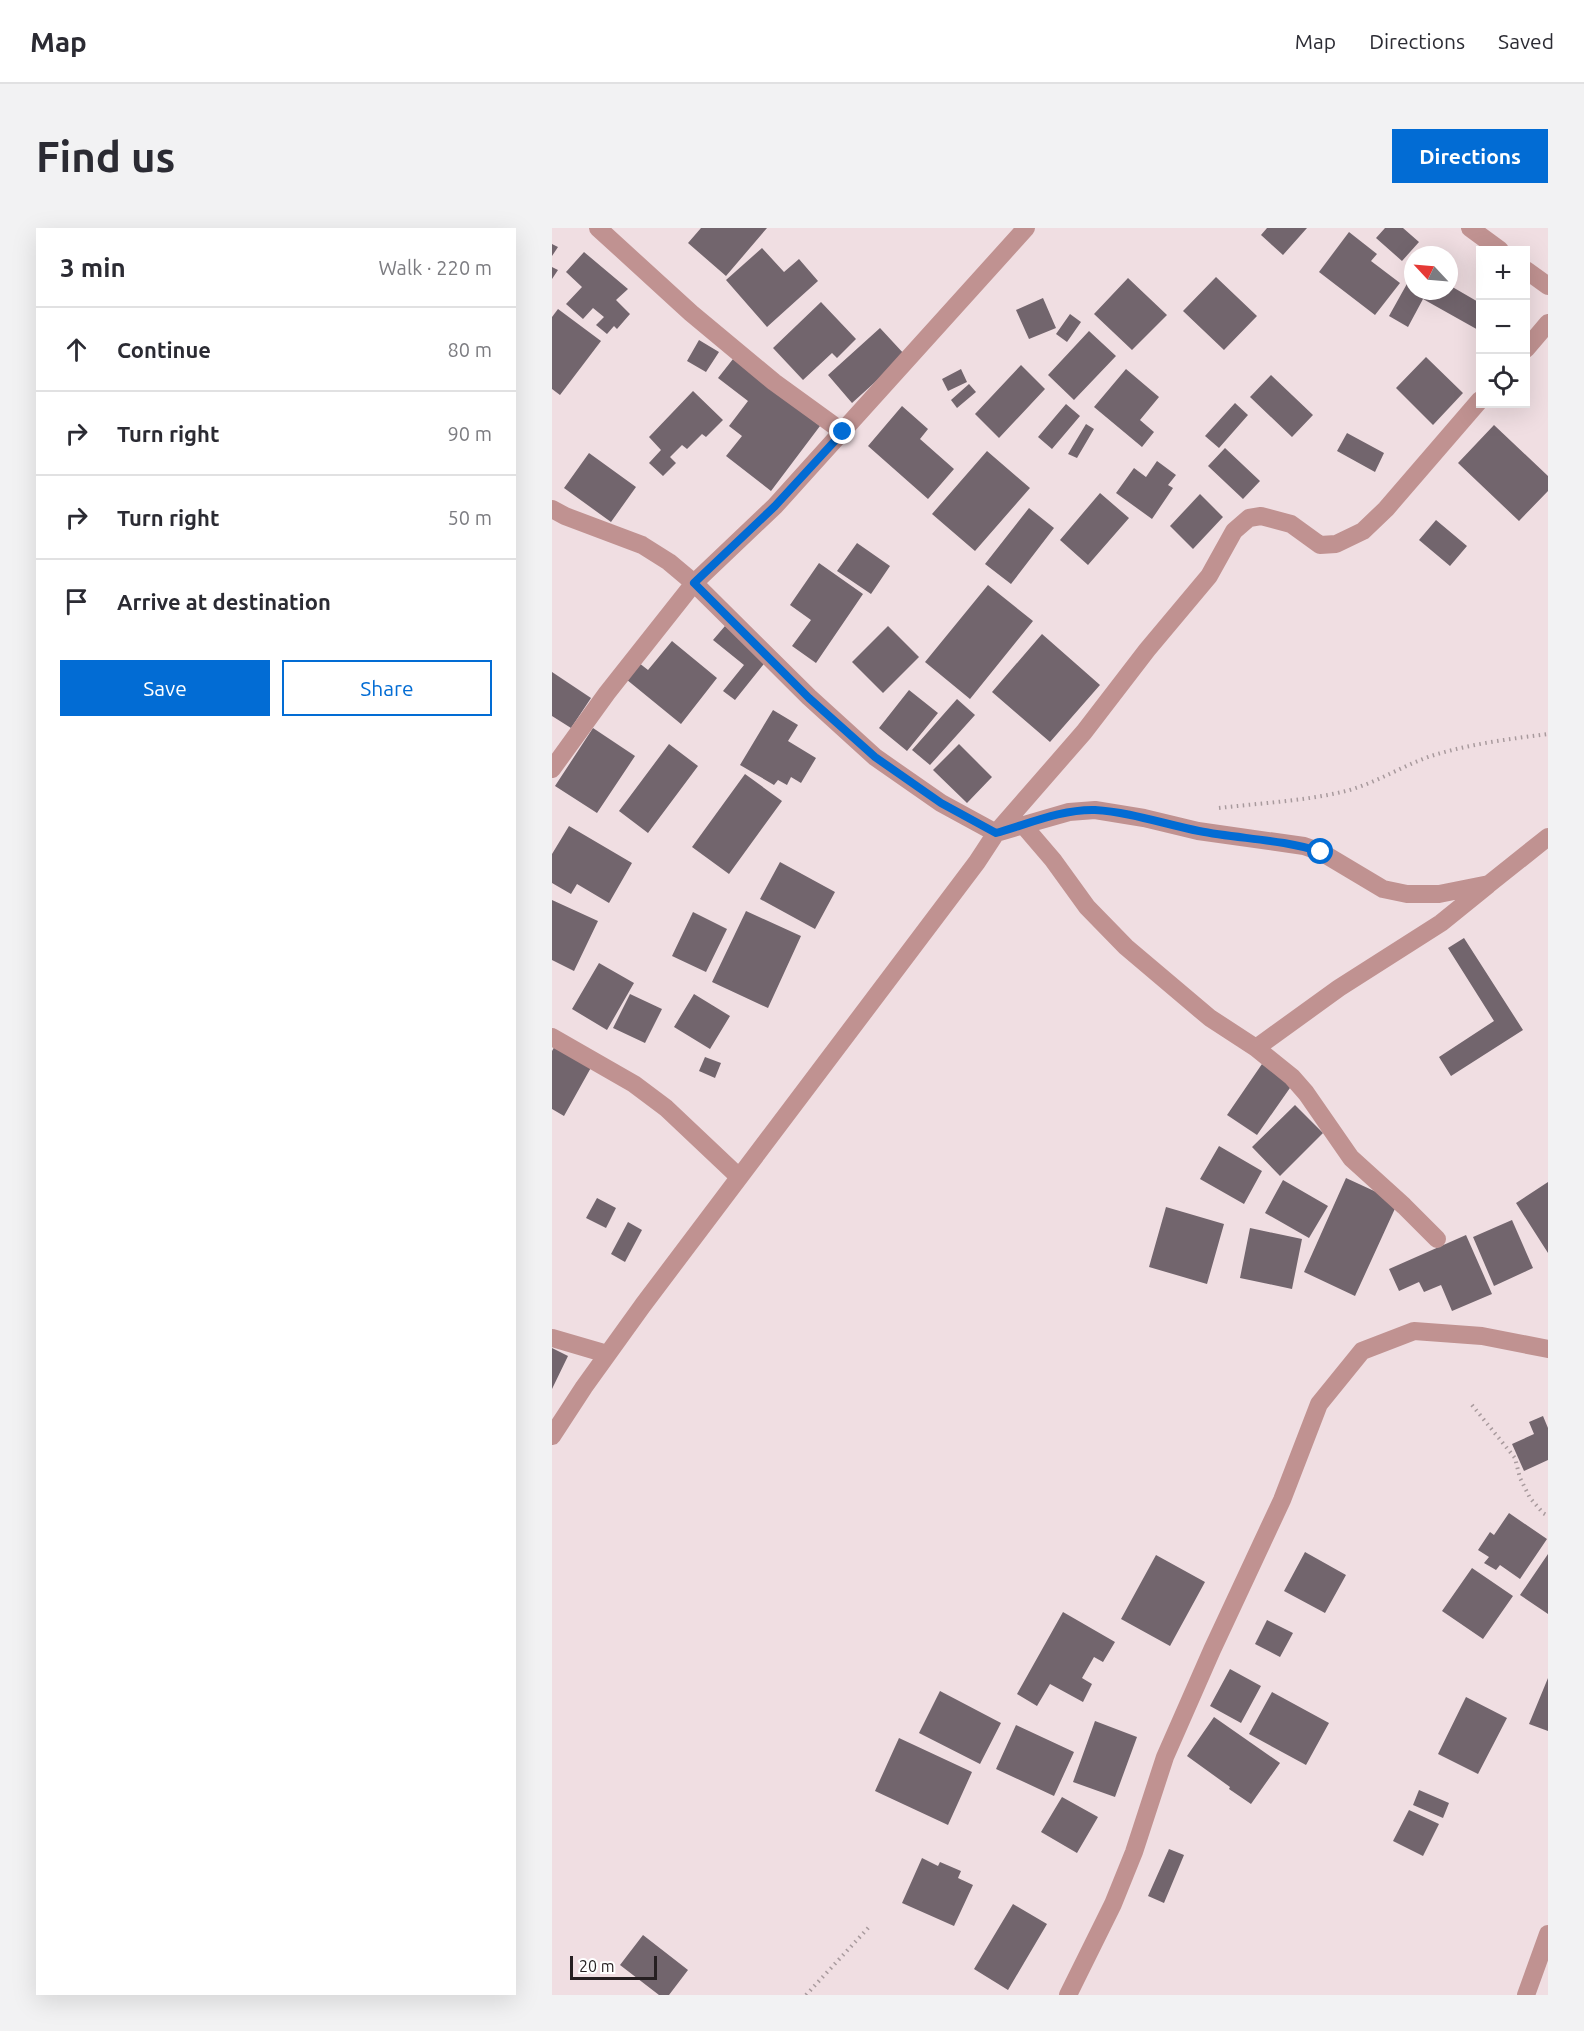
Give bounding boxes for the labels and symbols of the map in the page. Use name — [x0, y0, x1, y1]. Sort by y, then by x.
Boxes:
north arrow — [1404, 246, 1458, 300]
route end — [829, 418, 855, 444]
route start — [1307, 838, 1333, 864]
scale bar — [570, 1953, 657, 1980]

